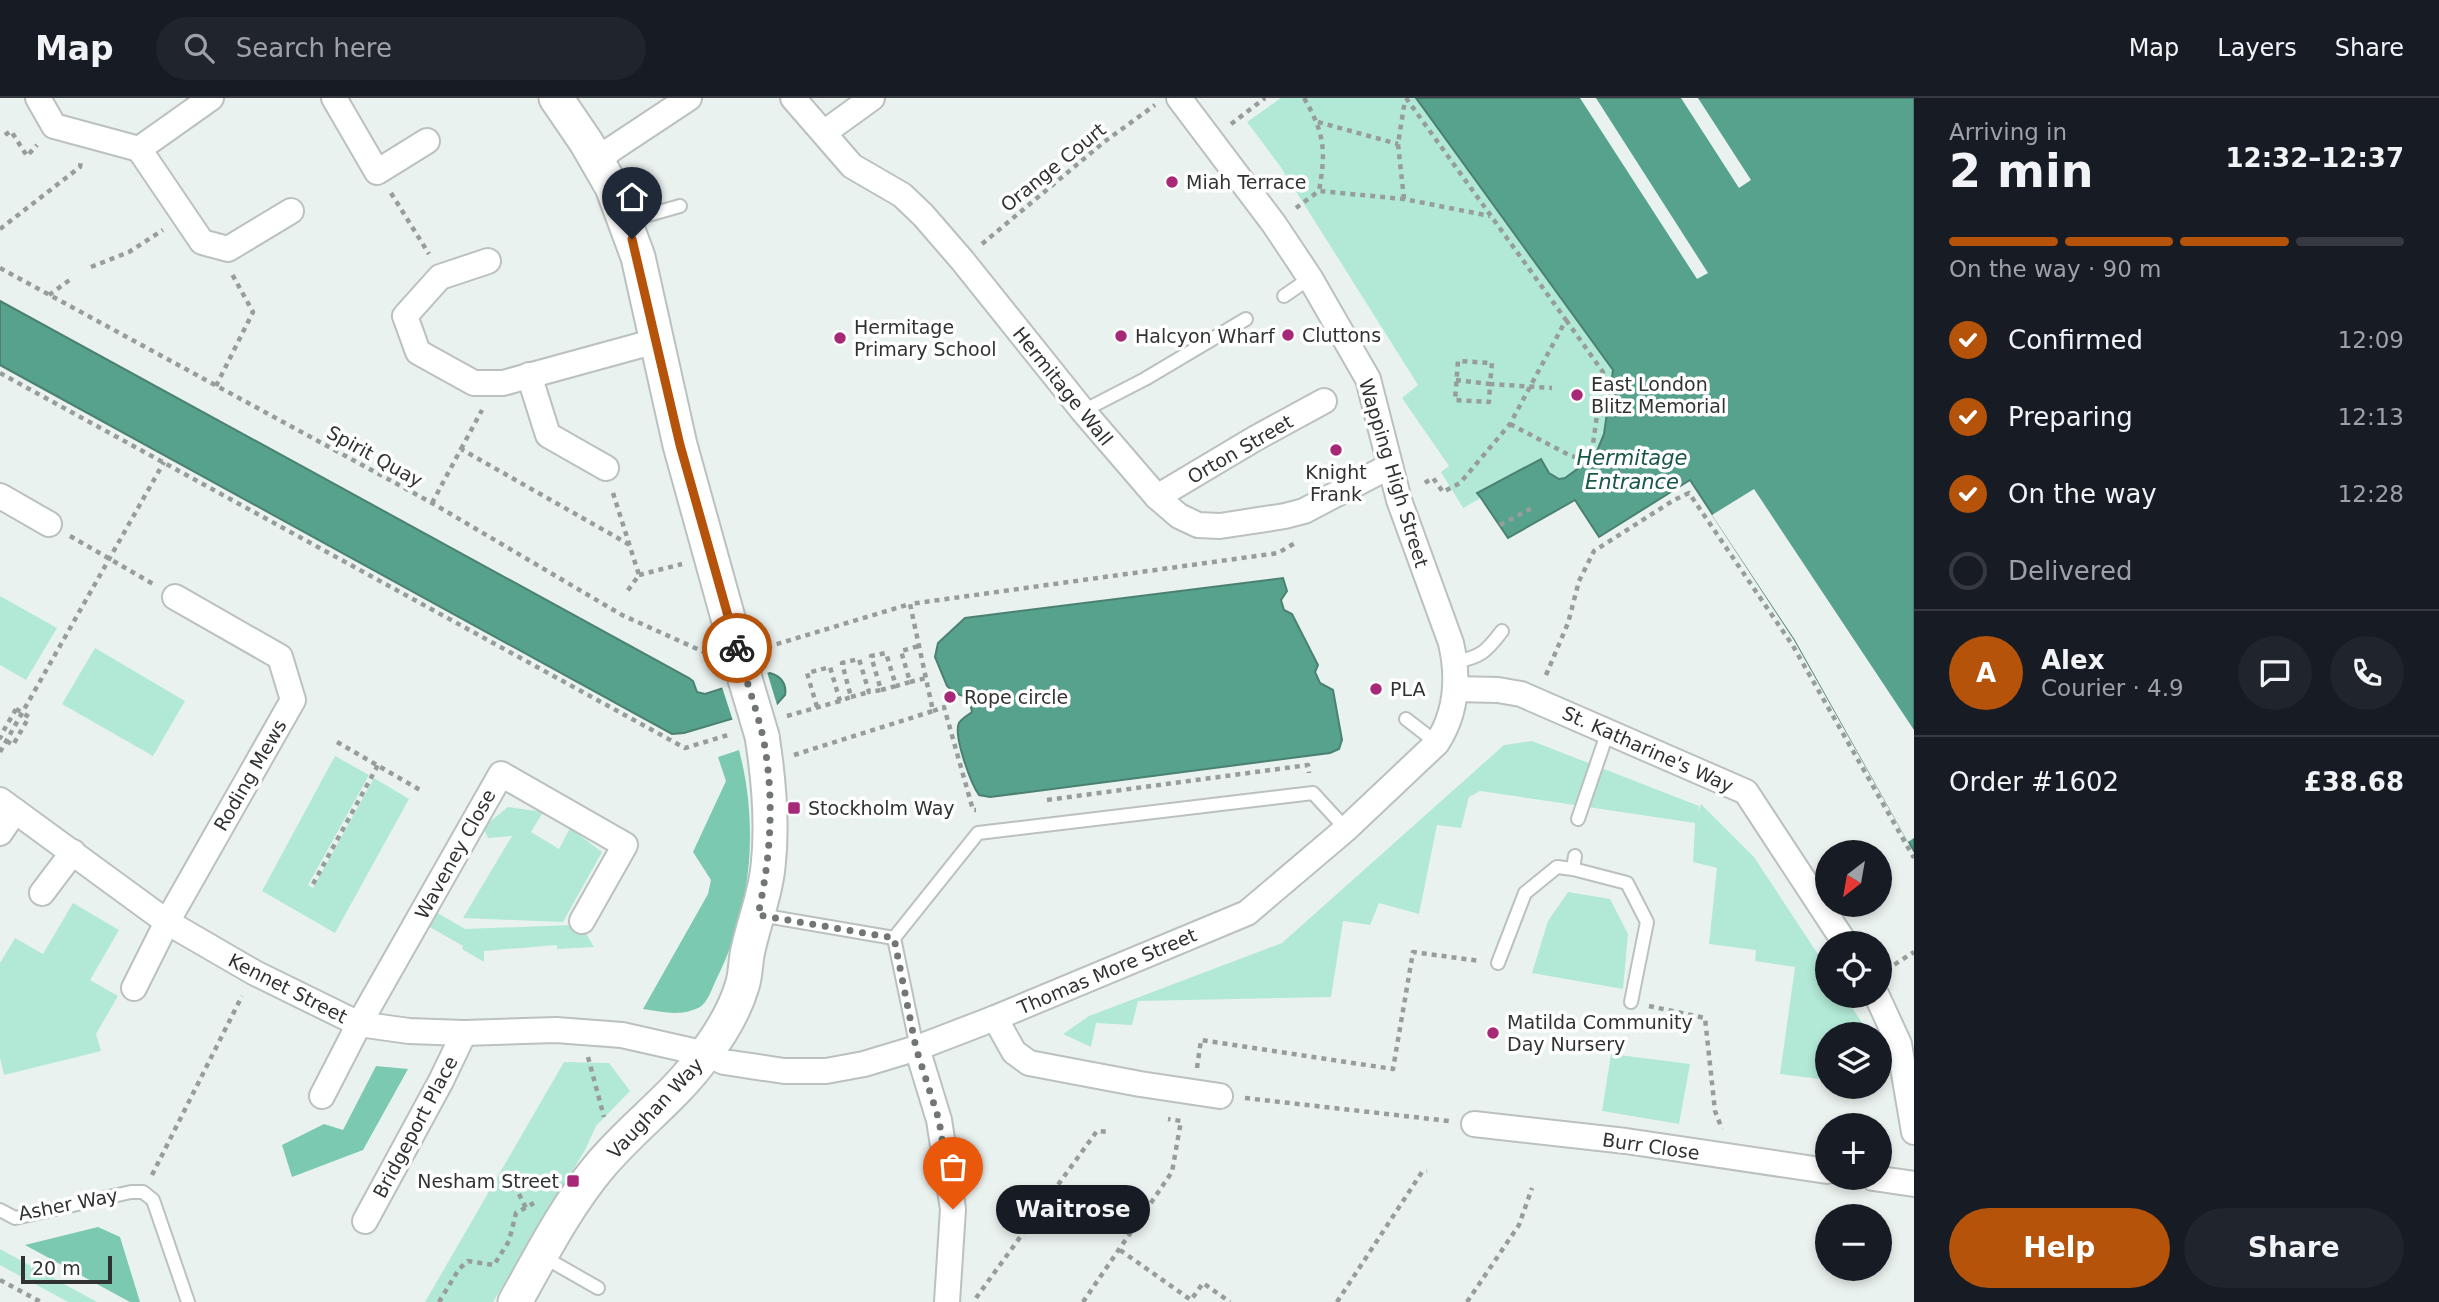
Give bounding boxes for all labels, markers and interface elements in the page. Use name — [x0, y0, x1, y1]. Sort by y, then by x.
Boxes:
search box — [156, 17, 646, 80]
text: Map — [35, 29, 114, 68]
icon: search — [180, 29, 218, 67]
text: Search here — [236, 33, 392, 63]
text: Map — [2129, 34, 2179, 62]
text: Layers — [2217, 34, 2297, 62]
text: Share — [2335, 34, 2404, 62]
street label: Orange Court — [996, 118, 1110, 216]
text: Arriving in — [1949, 119, 2067, 145]
text: 12:32–12:37 — [2225, 143, 2404, 173]
text: 2 min — [1949, 144, 2093, 198]
pin — [602, 167, 662, 239]
place label: Miah Terrace — [1186, 171, 1307, 193]
marker: Miah Terrace — [1164, 174, 1180, 190]
icon: home — [613, 178, 651, 216]
text: On the way · 90 m — [1949, 256, 2161, 282]
place label: Hermitage Primary School — [854, 316, 997, 360]
icon: check — [1949, 321, 1987, 359]
street label: Hermitage Wall — [1009, 322, 1117, 450]
place label: Cluttons — [1302, 324, 1381, 346]
place label: Halcyon Wharf — [1135, 325, 1276, 347]
text: Confirmed — [2008, 325, 2143, 355]
marker: Cluttons — [1280, 327, 1296, 343]
text: 12:09 — [2338, 327, 2404, 353]
marker: Halcyon Wharf — [1113, 328, 1129, 344]
marker: Hermitage Primary School — [832, 330, 848, 346]
place label: East London Blitz Memorial — [1591, 373, 1726, 417]
street label: Wapping High Street — [1355, 376, 1433, 570]
marker: East London Blitz Memorial — [1569, 387, 1585, 403]
icon: check — [1949, 398, 1987, 436]
text: Preparing — [2008, 402, 2133, 432]
text: 12:13 — [2338, 404, 2404, 430]
street label: Orton Street — [1184, 410, 1296, 488]
street label: Spirit Quay — [323, 421, 427, 491]
marker: Knight Frank — [1328, 442, 1344, 458]
water label: Hermitage Entrance — [1577, 446, 1688, 494]
place label: Knight Frank — [1305, 461, 1367, 505]
icon: check — [1949, 475, 1987, 513]
text: On the way — [2008, 479, 2157, 509]
text: 12:28 — [2338, 481, 2404, 507]
text: Delivered — [2008, 556, 2132, 586]
courier — [702, 613, 772, 683]
icon: bike — [718, 629, 756, 667]
button: chat — [2238, 636, 2312, 710]
button: phone — [2330, 636, 2404, 710]
text: Alex — [2041, 645, 2104, 675]
text: A — [1976, 658, 1996, 688]
text: Courier · 4.9 — [2041, 675, 2184, 701]
place label: PLA — [1390, 678, 1425, 700]
marker: PLA — [1368, 681, 1384, 697]
place label: Rope circle — [964, 686, 1068, 708]
marker: Rope circle — [942, 689, 958, 705]
street label: St. Katharine's Way — [1559, 701, 1737, 797]
street label: Roding Mews — [209, 715, 291, 835]
text: Order #1602 — [1949, 767, 2119, 797]
text: £38.68 — [2304, 767, 2404, 797]
street label: Waveney Close — [410, 785, 500, 923]
place label: Stockholm Way — [808, 797, 955, 819]
marker: Stockholm Way — [786, 800, 802, 816]
north arrow — [1815, 840, 1892, 917]
map controls — [1815, 840, 1892, 1281]
street label: Thomas More Street — [1013, 923, 1200, 1019]
button: locate — [1815, 931, 1892, 1008]
street label: Kennet Street — [225, 949, 351, 1027]
place label: Matilda Community Day Nursery — [1507, 1011, 1693, 1055]
button: layers — [1815, 1022, 1892, 1099]
marker: Matilda Community Day Nursery — [1485, 1025, 1501, 1041]
street label: Bridgeport Place — [368, 1052, 462, 1202]
street label: Vaughan Way — [603, 1053, 707, 1163]
button: + — [1815, 1113, 1892, 1190]
street label: Burr Close — [1601, 1128, 1701, 1164]
pin — [923, 1137, 983, 1209]
icon: bag — [934, 1148, 972, 1186]
place label: Nesham Street — [417, 1170, 559, 1192]
marker: Nesham Street — [565, 1173, 581, 1189]
street label: Asher Way — [16, 1184, 120, 1224]
callout: Waitrose — [995, 1184, 1149, 1234]
text: Waitrose — [1015, 1196, 1131, 1222]
button: − — [1815, 1204, 1892, 1281]
button: Help — [1949, 1208, 2170, 1288]
button: Share — [2184, 1208, 2404, 1288]
scale bar — [21, 1253, 112, 1285]
text: 20 m — [32, 1257, 81, 1279]

